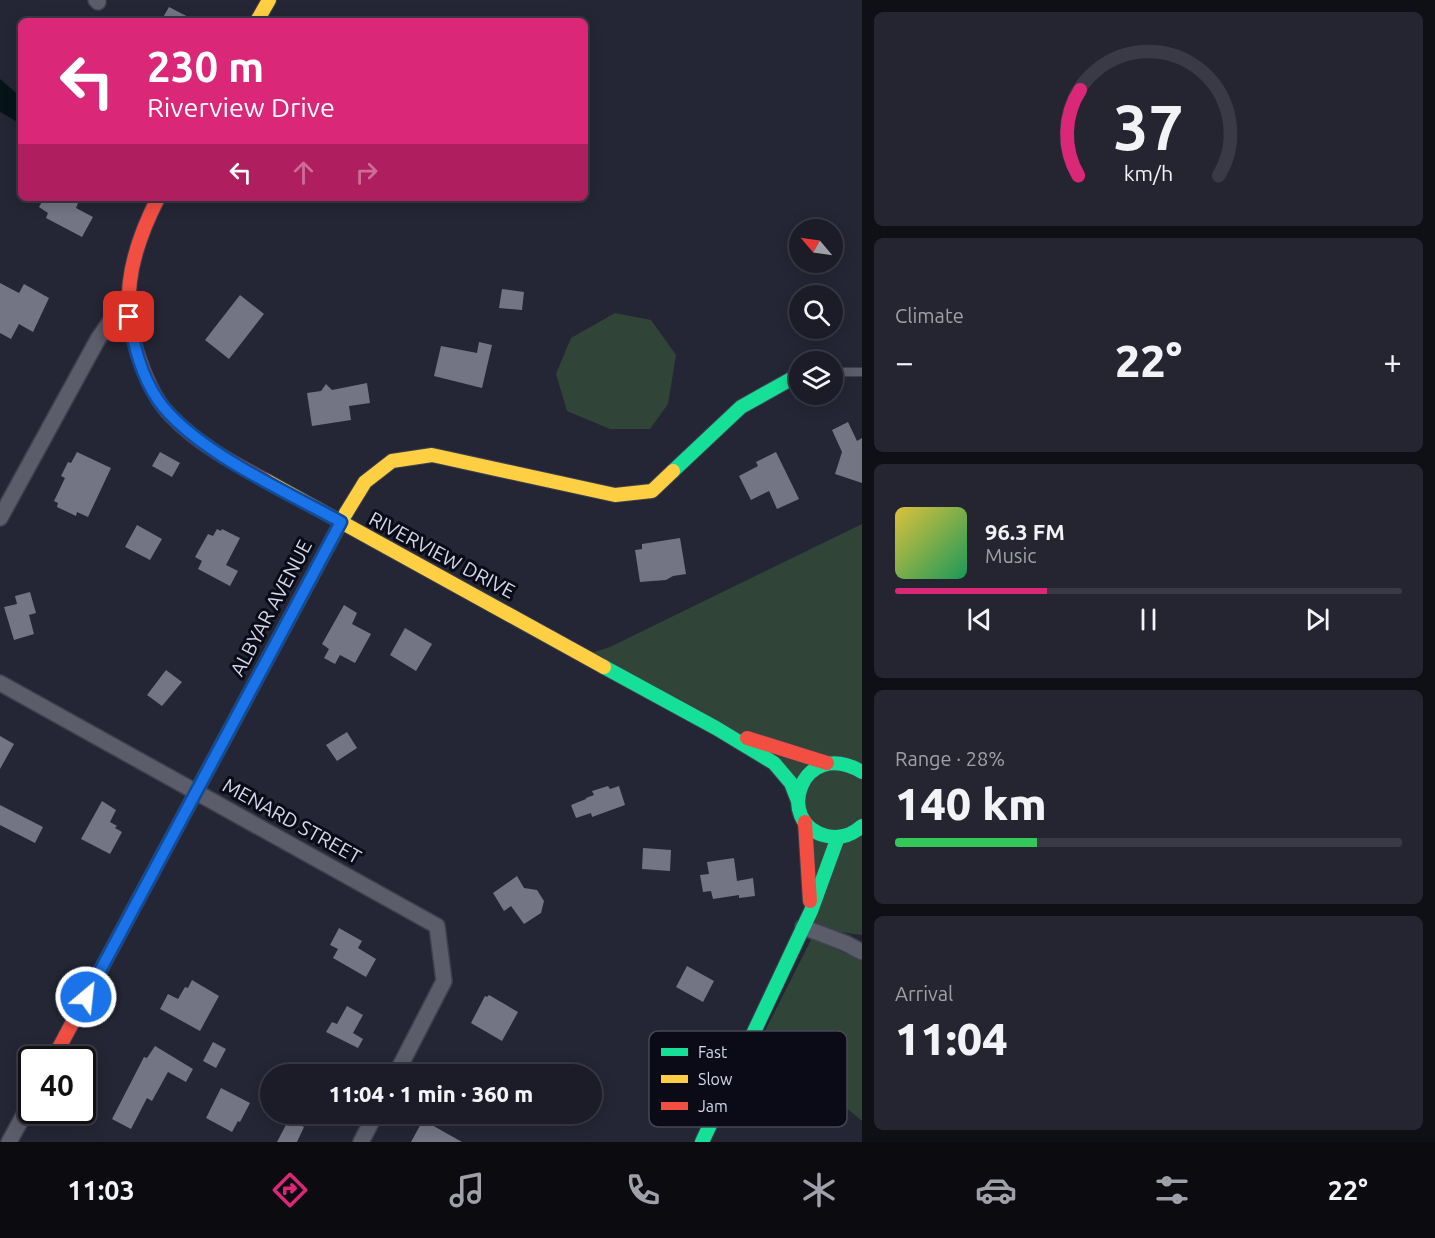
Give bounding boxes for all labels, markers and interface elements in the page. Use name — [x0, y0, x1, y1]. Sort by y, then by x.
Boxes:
icon: left — [48, 42, 126, 120]
text: 230 m — [147, 43, 264, 90]
text: Riverview Drive — [147, 92, 335, 122]
text: 37 — [1113, 92, 1184, 162]
icon: left — [224, 156, 257, 189]
icon: ahead — [287, 156, 320, 189]
icon: right — [350, 156, 383, 189]
text: km/h — [1124, 161, 1173, 185]
north arrow — [789, 219, 843, 273]
map controls — [789, 219, 843, 405]
button: search — [789, 285, 843, 339]
pin — [103, 291, 154, 342]
icon: arrive — [112, 300, 145, 333]
text: Climate — [895, 304, 964, 327]
text: 22° — [1115, 335, 1182, 386]
text: − — [895, 343, 914, 380]
text: + — [1383, 343, 1402, 380]
button: layers — [789, 351, 843, 405]
street label: RIVERVIEW DRIVE — [365, 506, 519, 603]
text: 96.3 FM — [985, 519, 1065, 544]
street label: ALBYAR AVENUE — [225, 536, 316, 680]
text: Music — [985, 544, 1037, 567]
icon: previous — [963, 603, 996, 636]
icon: pause — [1132, 603, 1165, 636]
icon: next — [1301, 603, 1334, 636]
text: Range · 28% — [895, 747, 1005, 770]
street label: MENARD STREET — [219, 773, 365, 868]
text: 140 km — [895, 778, 1047, 829]
position arrow — [54, 965, 118, 1029]
text: Arrival — [895, 982, 953, 1005]
text: 11:04 — [895, 1013, 1008, 1064]
legend — [649, 1031, 847, 1127]
text: Fast — [698, 1043, 728, 1061]
speed limit sign: 40 — [18, 1046, 96, 1124]
text: Slow — [698, 1070, 733, 1088]
text: 11:04 · 1 min · 360 m — [329, 1081, 533, 1106]
text: Jam — [698, 1097, 728, 1115]
icon: directions — [269, 1169, 311, 1211]
icon: music — [446, 1169, 488, 1211]
icon: phone — [622, 1169, 664, 1211]
icon: climate — [798, 1169, 840, 1211]
icon: car — [975, 1169, 1017, 1211]
icon: filters — [1151, 1169, 1193, 1211]
text: 11:03 — [67, 1175, 135, 1205]
text: 22° — [1328, 1175, 1368, 1205]

